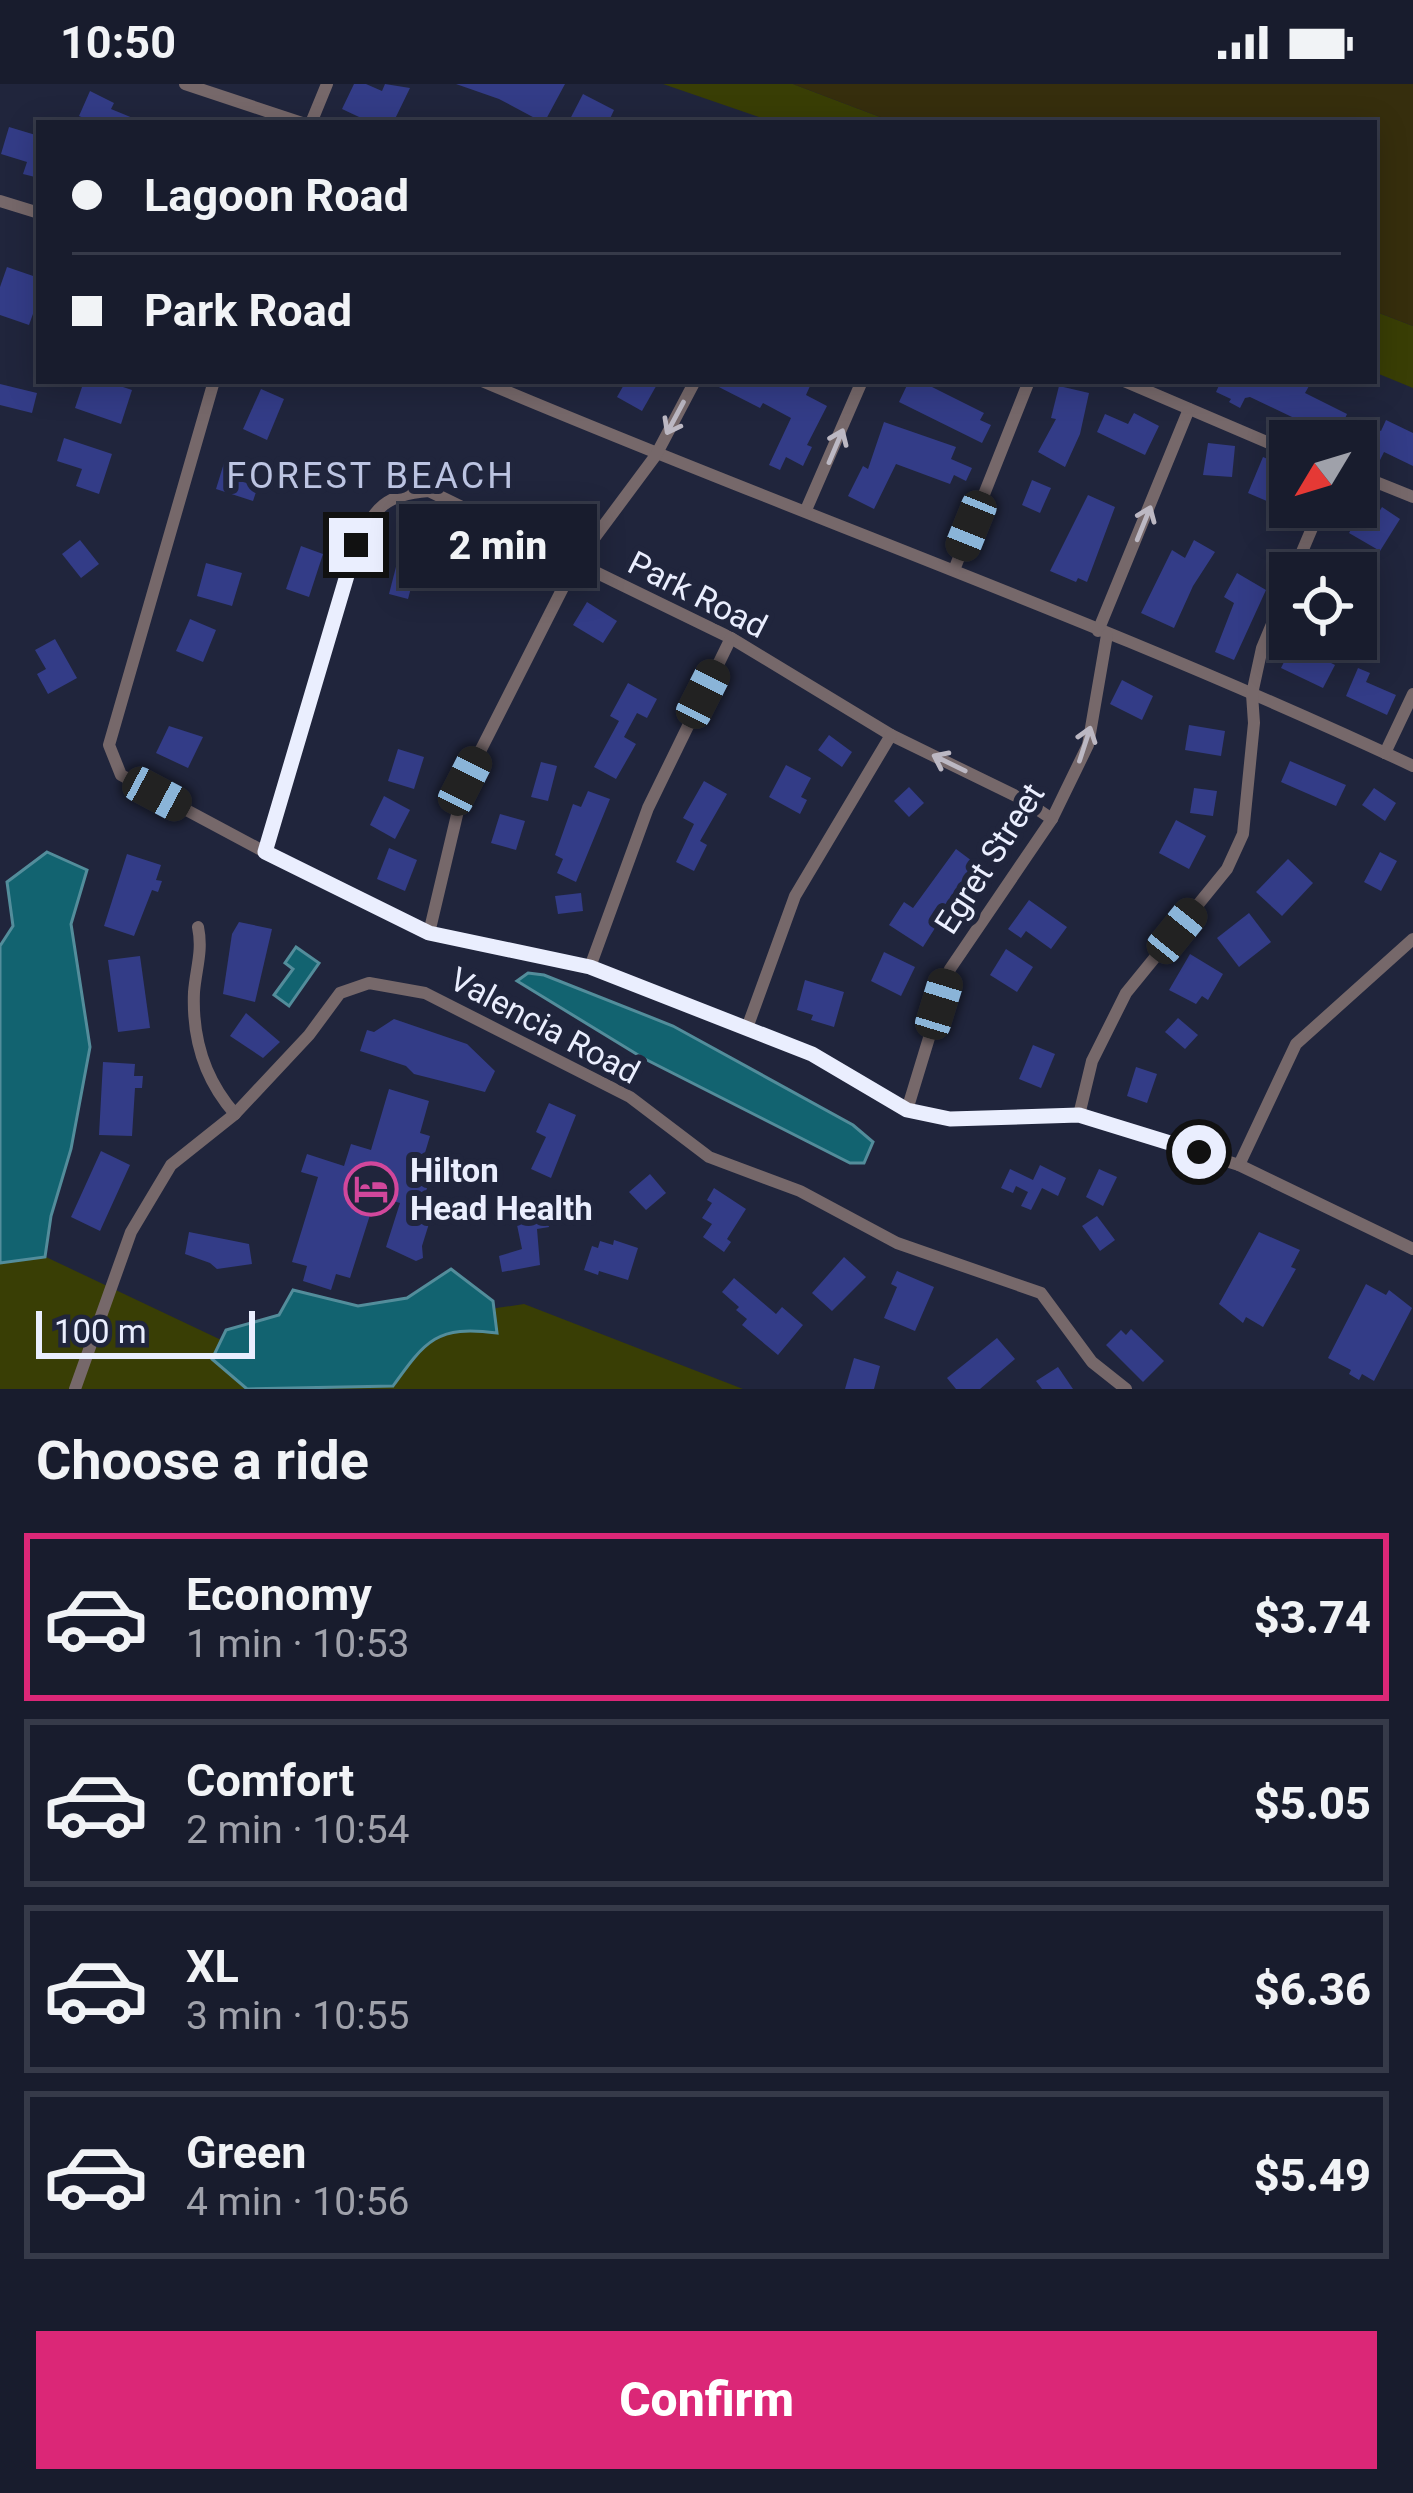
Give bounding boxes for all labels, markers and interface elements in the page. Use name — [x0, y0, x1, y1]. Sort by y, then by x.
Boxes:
text: 10:50 — [60, 16, 176, 69]
text: Lagoon Road — [144, 169, 409, 222]
text: Park Road — [144, 284, 352, 337]
one-way arrow — [663, 399, 686, 434]
north arrow — [1269, 420, 1377, 528]
map controls — [1269, 420, 1377, 660]
one-way arrow — [827, 429, 848, 466]
district label: FOREST BEACH — [226, 455, 516, 497]
car — [941, 486, 1001, 566]
callout: 2 min — [398, 503, 596, 587]
one-way arrow — [1135, 506, 1156, 543]
route end — [329, 518, 383, 572]
text: 2 min — [449, 523, 547, 569]
street label: Park Road — [622, 543, 774, 646]
button: locate — [1269, 552, 1377, 660]
car — [671, 654, 735, 734]
one-way arrow — [1075, 726, 1097, 764]
car — [433, 741, 497, 821]
one-way arrow — [932, 751, 967, 774]
car — [117, 761, 197, 827]
street label: Egret Street — [926, 776, 1052, 941]
car — [1140, 892, 1214, 970]
street label: Valencia Road — [443, 959, 646, 1092]
car — [911, 964, 967, 1044]
route start — [1172, 1125, 1226, 1179]
place label: Hilton Head Health — [410, 1151, 593, 1228]
hotel icon: Hilton Head Health — [343, 1161, 399, 1217]
scale bar — [36, 1305, 255, 1358]
text: 100 m — [54, 1312, 147, 1351]
text: Choose a ride — [36, 1429, 369, 1492]
icon: car — [42, 1563, 150, 1671]
text: Economy — [186, 1568, 372, 1621]
text: $3.74 — [1254, 1591, 1371, 1644]
text: 1 min · 10:53 — [186, 1621, 409, 1667]
icon: car — [42, 1749, 150, 1857]
text: Comfort — [186, 1754, 354, 1807]
text: $5.05 — [1254, 1777, 1371, 1830]
text: 2 min · 10:54 — [186, 1807, 409, 1853]
icon: car — [42, 1935, 150, 2043]
text: XL — [186, 1940, 239, 1993]
text: $6.36 — [1254, 1963, 1371, 2016]
text: 3 min · 10:55 — [186, 1993, 409, 2039]
icon: car — [42, 2121, 150, 2229]
text: Green — [186, 2126, 307, 2179]
text: $5.49 — [1254, 2149, 1371, 2202]
text: 4 min · 10:56 — [186, 2179, 409, 2225]
button: Confirm — [36, 2331, 1377, 2469]

